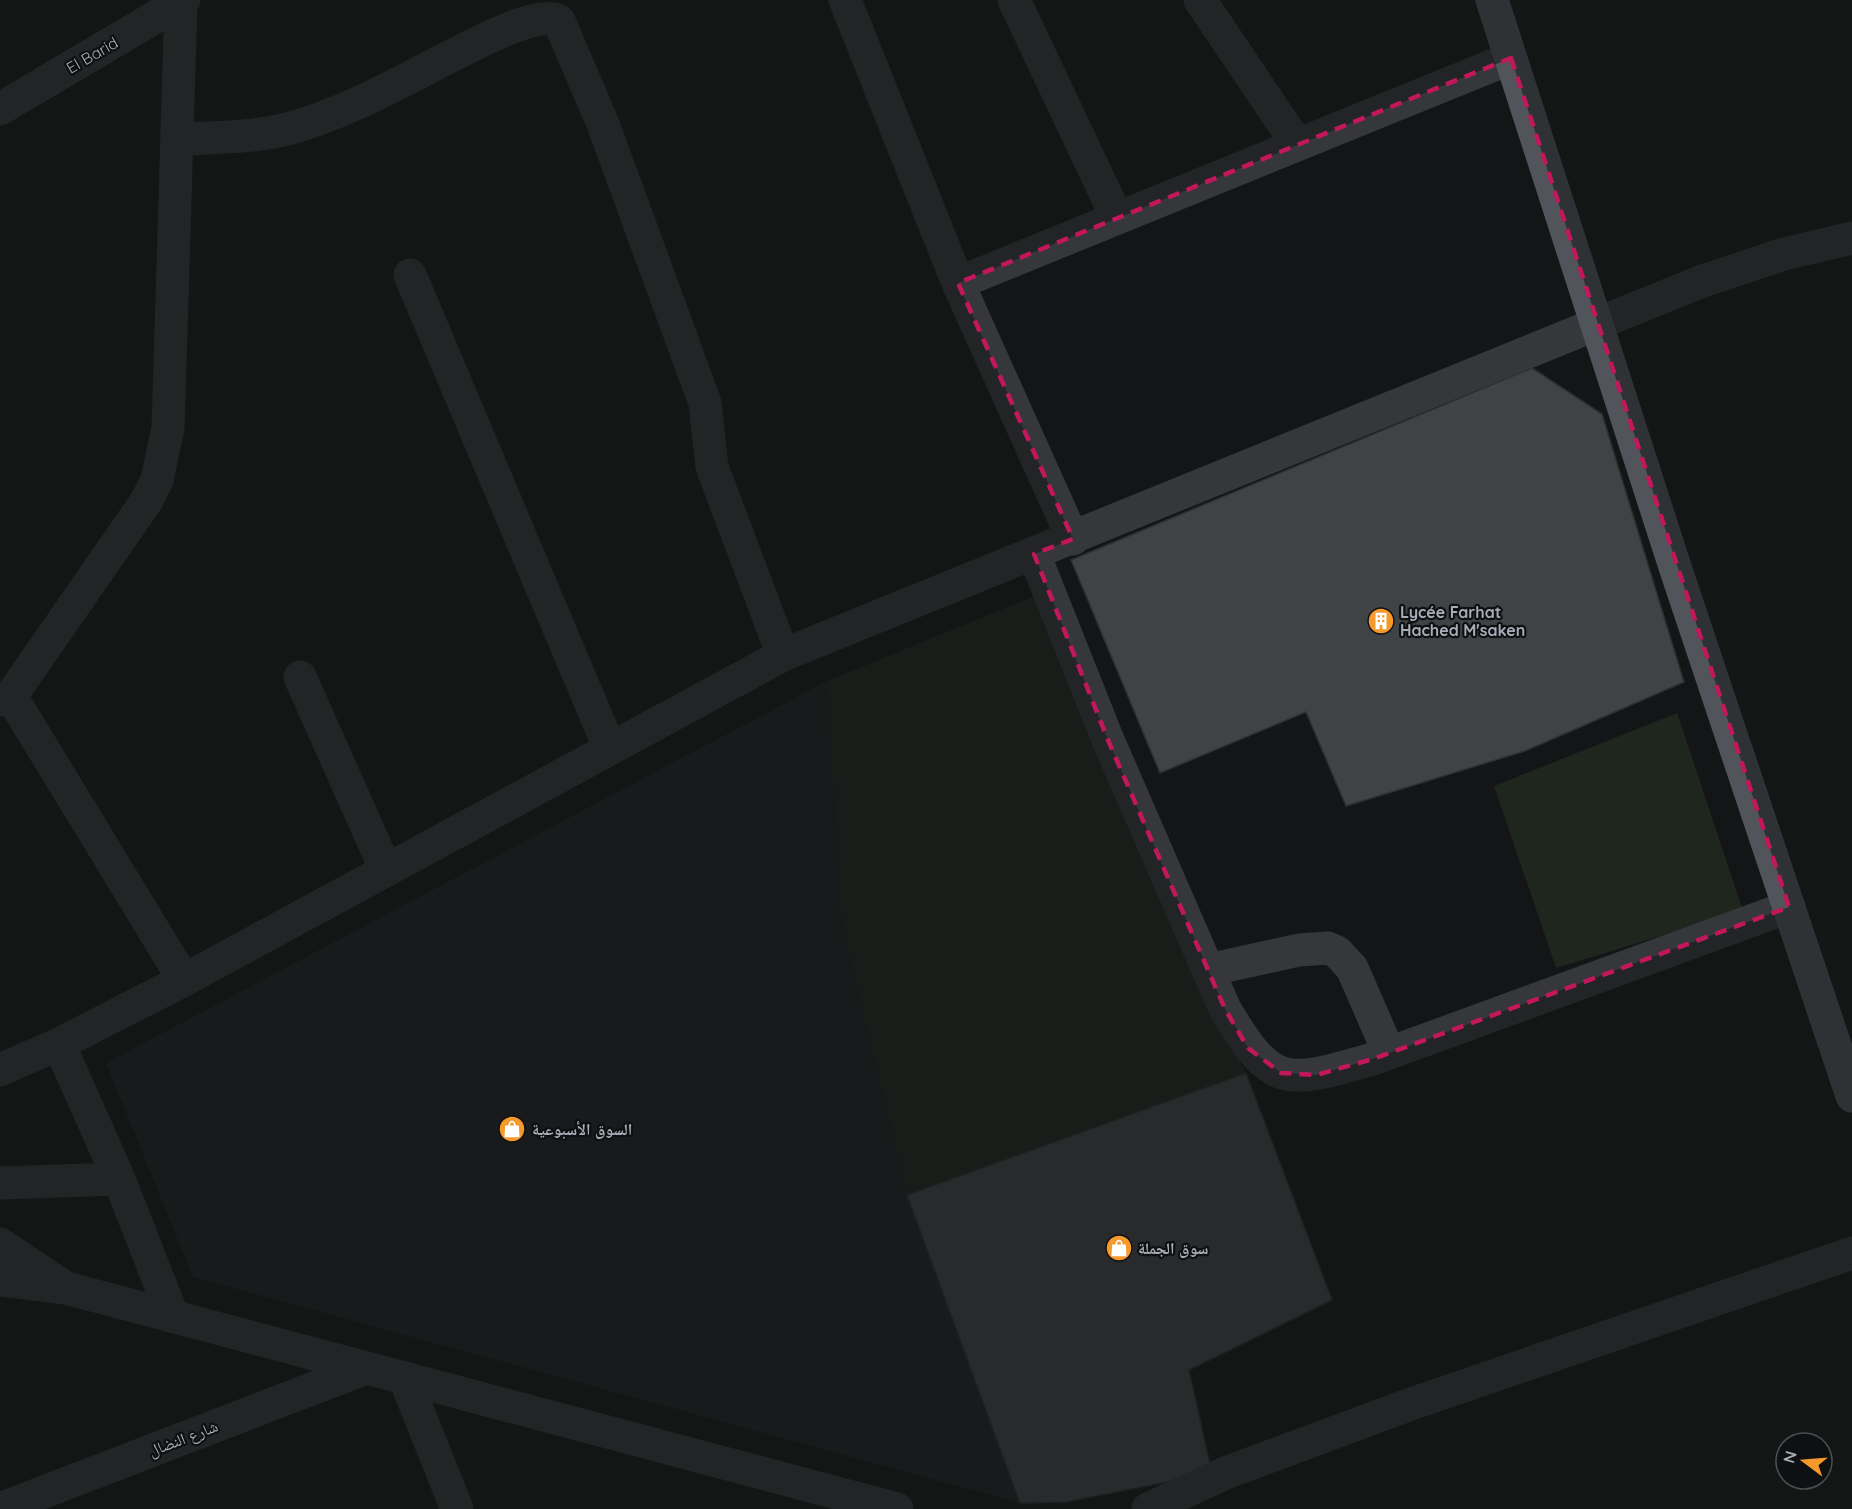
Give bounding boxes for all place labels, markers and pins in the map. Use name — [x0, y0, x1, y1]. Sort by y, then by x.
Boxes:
place label: Lycée Farhat Hached M'saken — [1400, 602, 1525, 640]
building icon: Lycée Farhat Hached M'saken — [1366, 606, 1396, 636]
shop icon: السوق اﻷسبوعية — [497, 1114, 527, 1144]
place label: السوق اﻷسبوعية — [532, 1119, 632, 1139]
shop icon: سوق الجملة — [1104, 1233, 1134, 1263]
place label: سوق الجملة — [1138, 1238, 1208, 1258]

